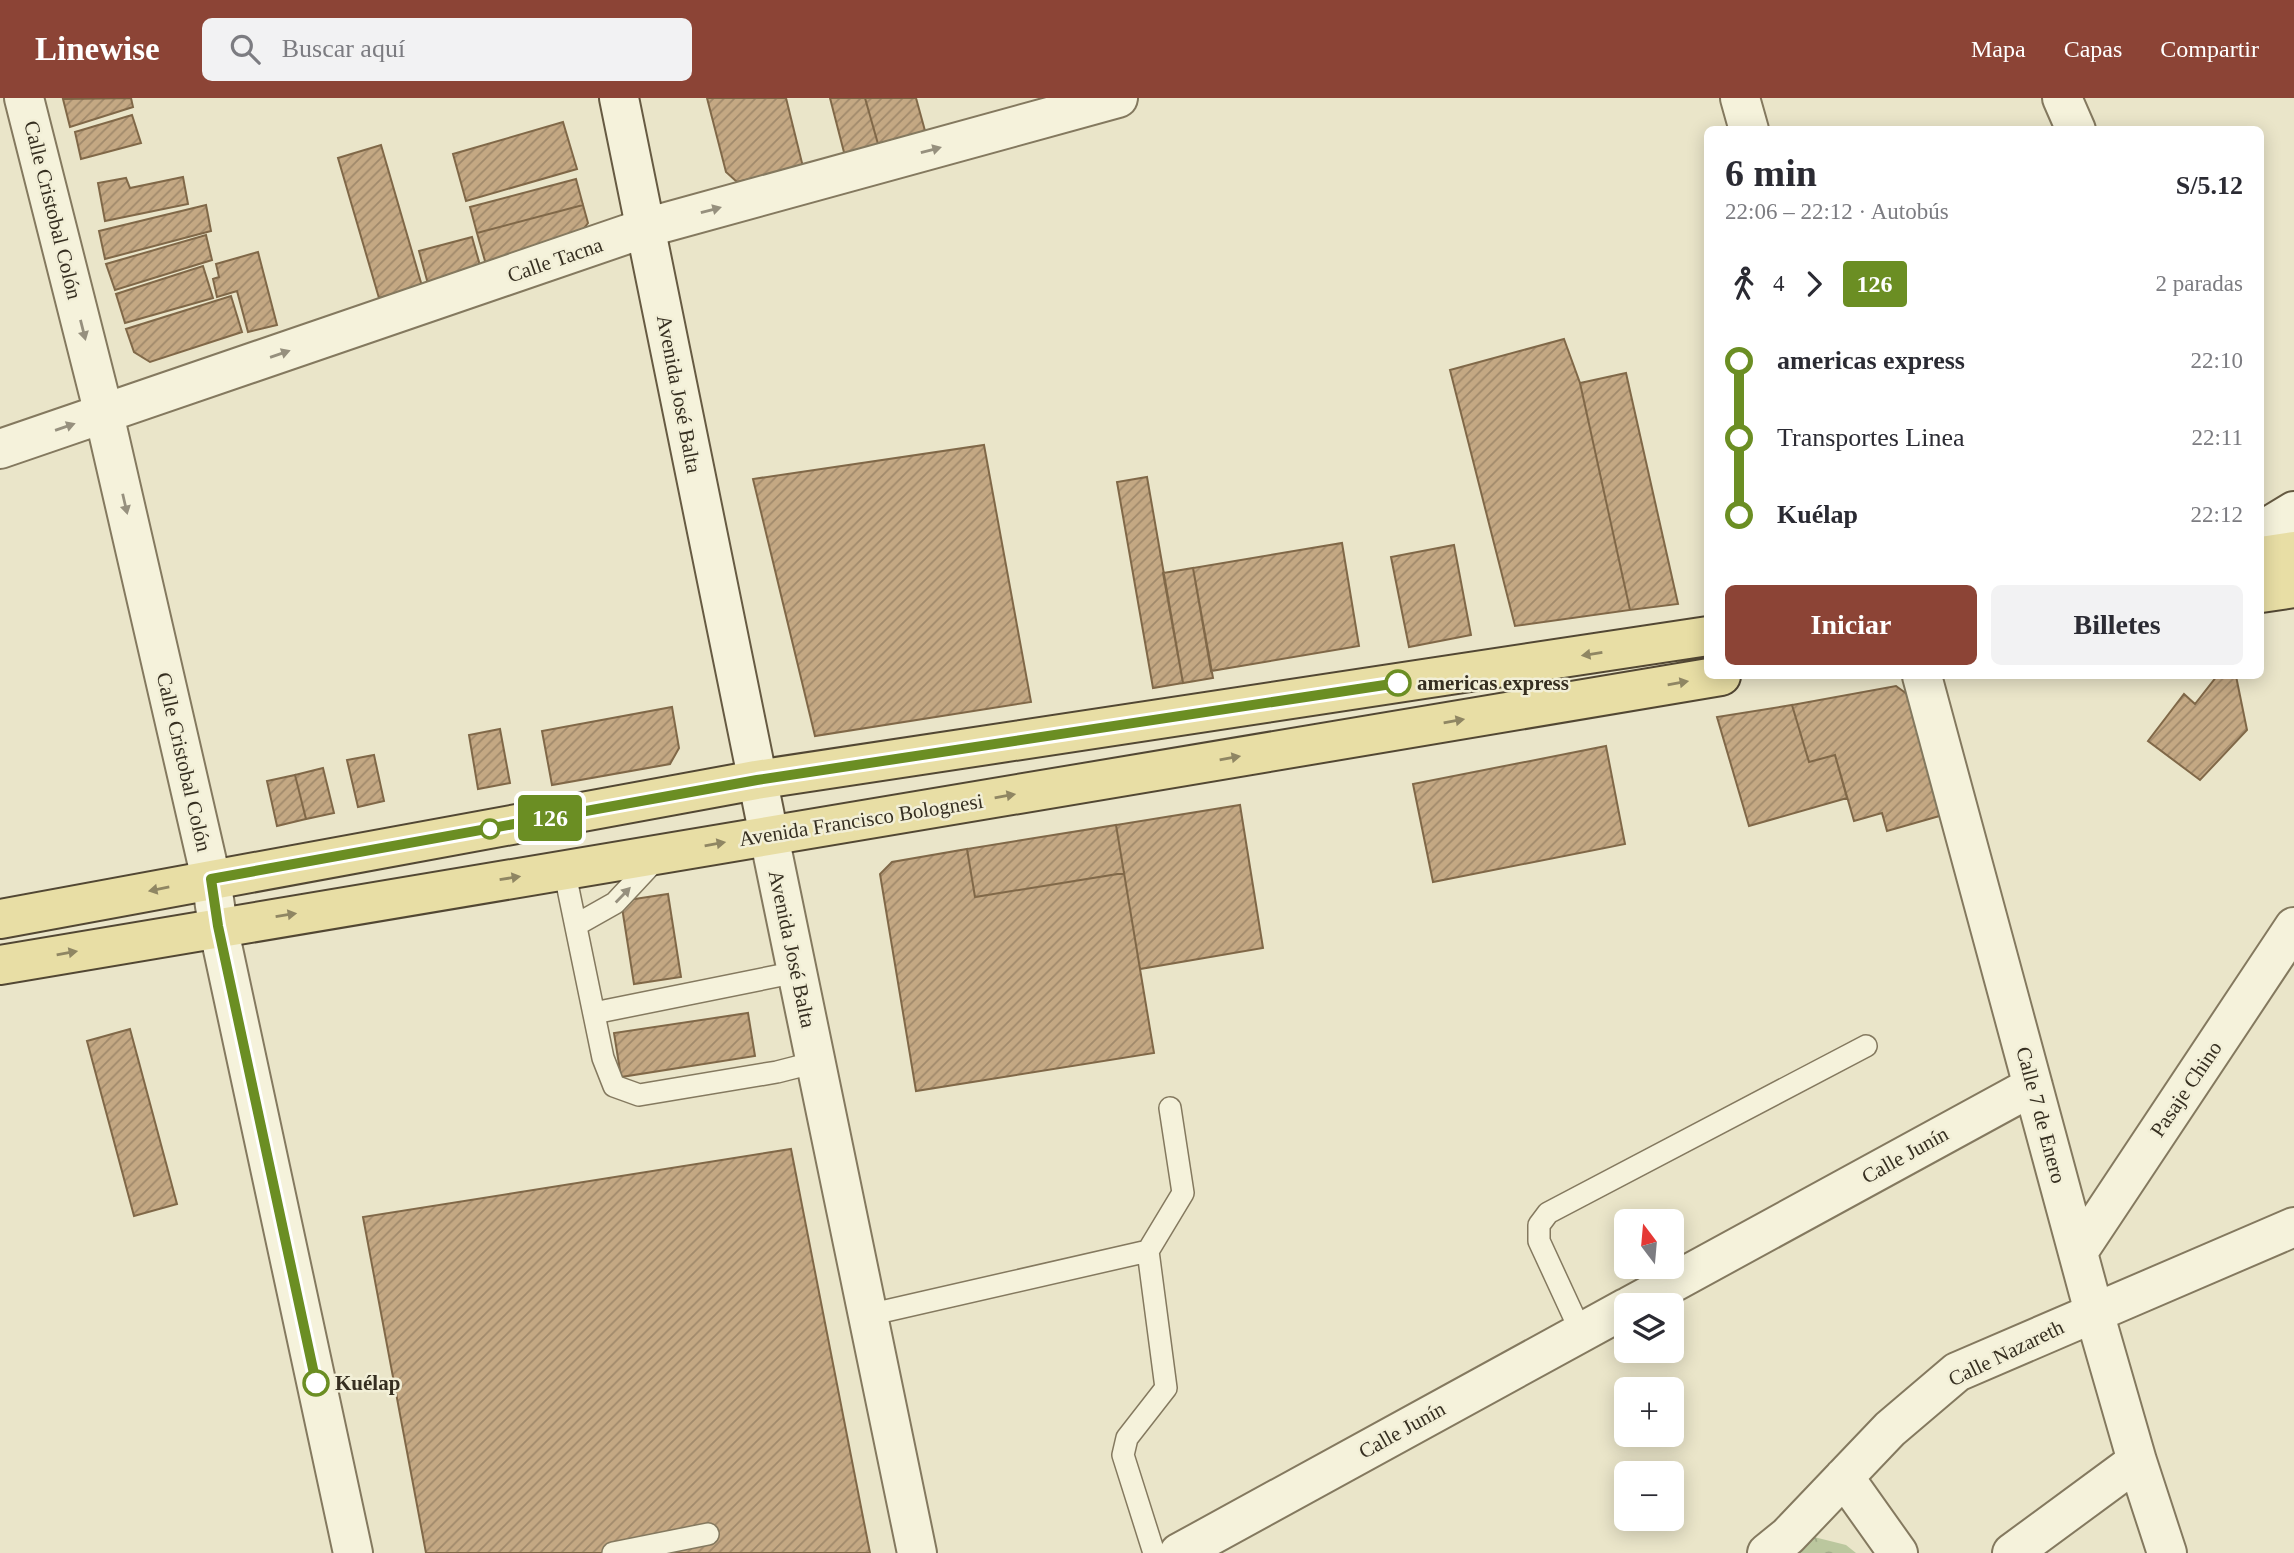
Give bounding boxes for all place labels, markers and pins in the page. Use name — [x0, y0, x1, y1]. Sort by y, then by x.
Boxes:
marker: americas express — [1385, 670, 1411, 696]
place label: americas express — [1417, 671, 1569, 695]
unlabelled marker — [480, 819, 500, 839]
marker: Kuélap — [303, 1370, 329, 1396]
place label: Kuélap — [335, 1371, 400, 1395]

